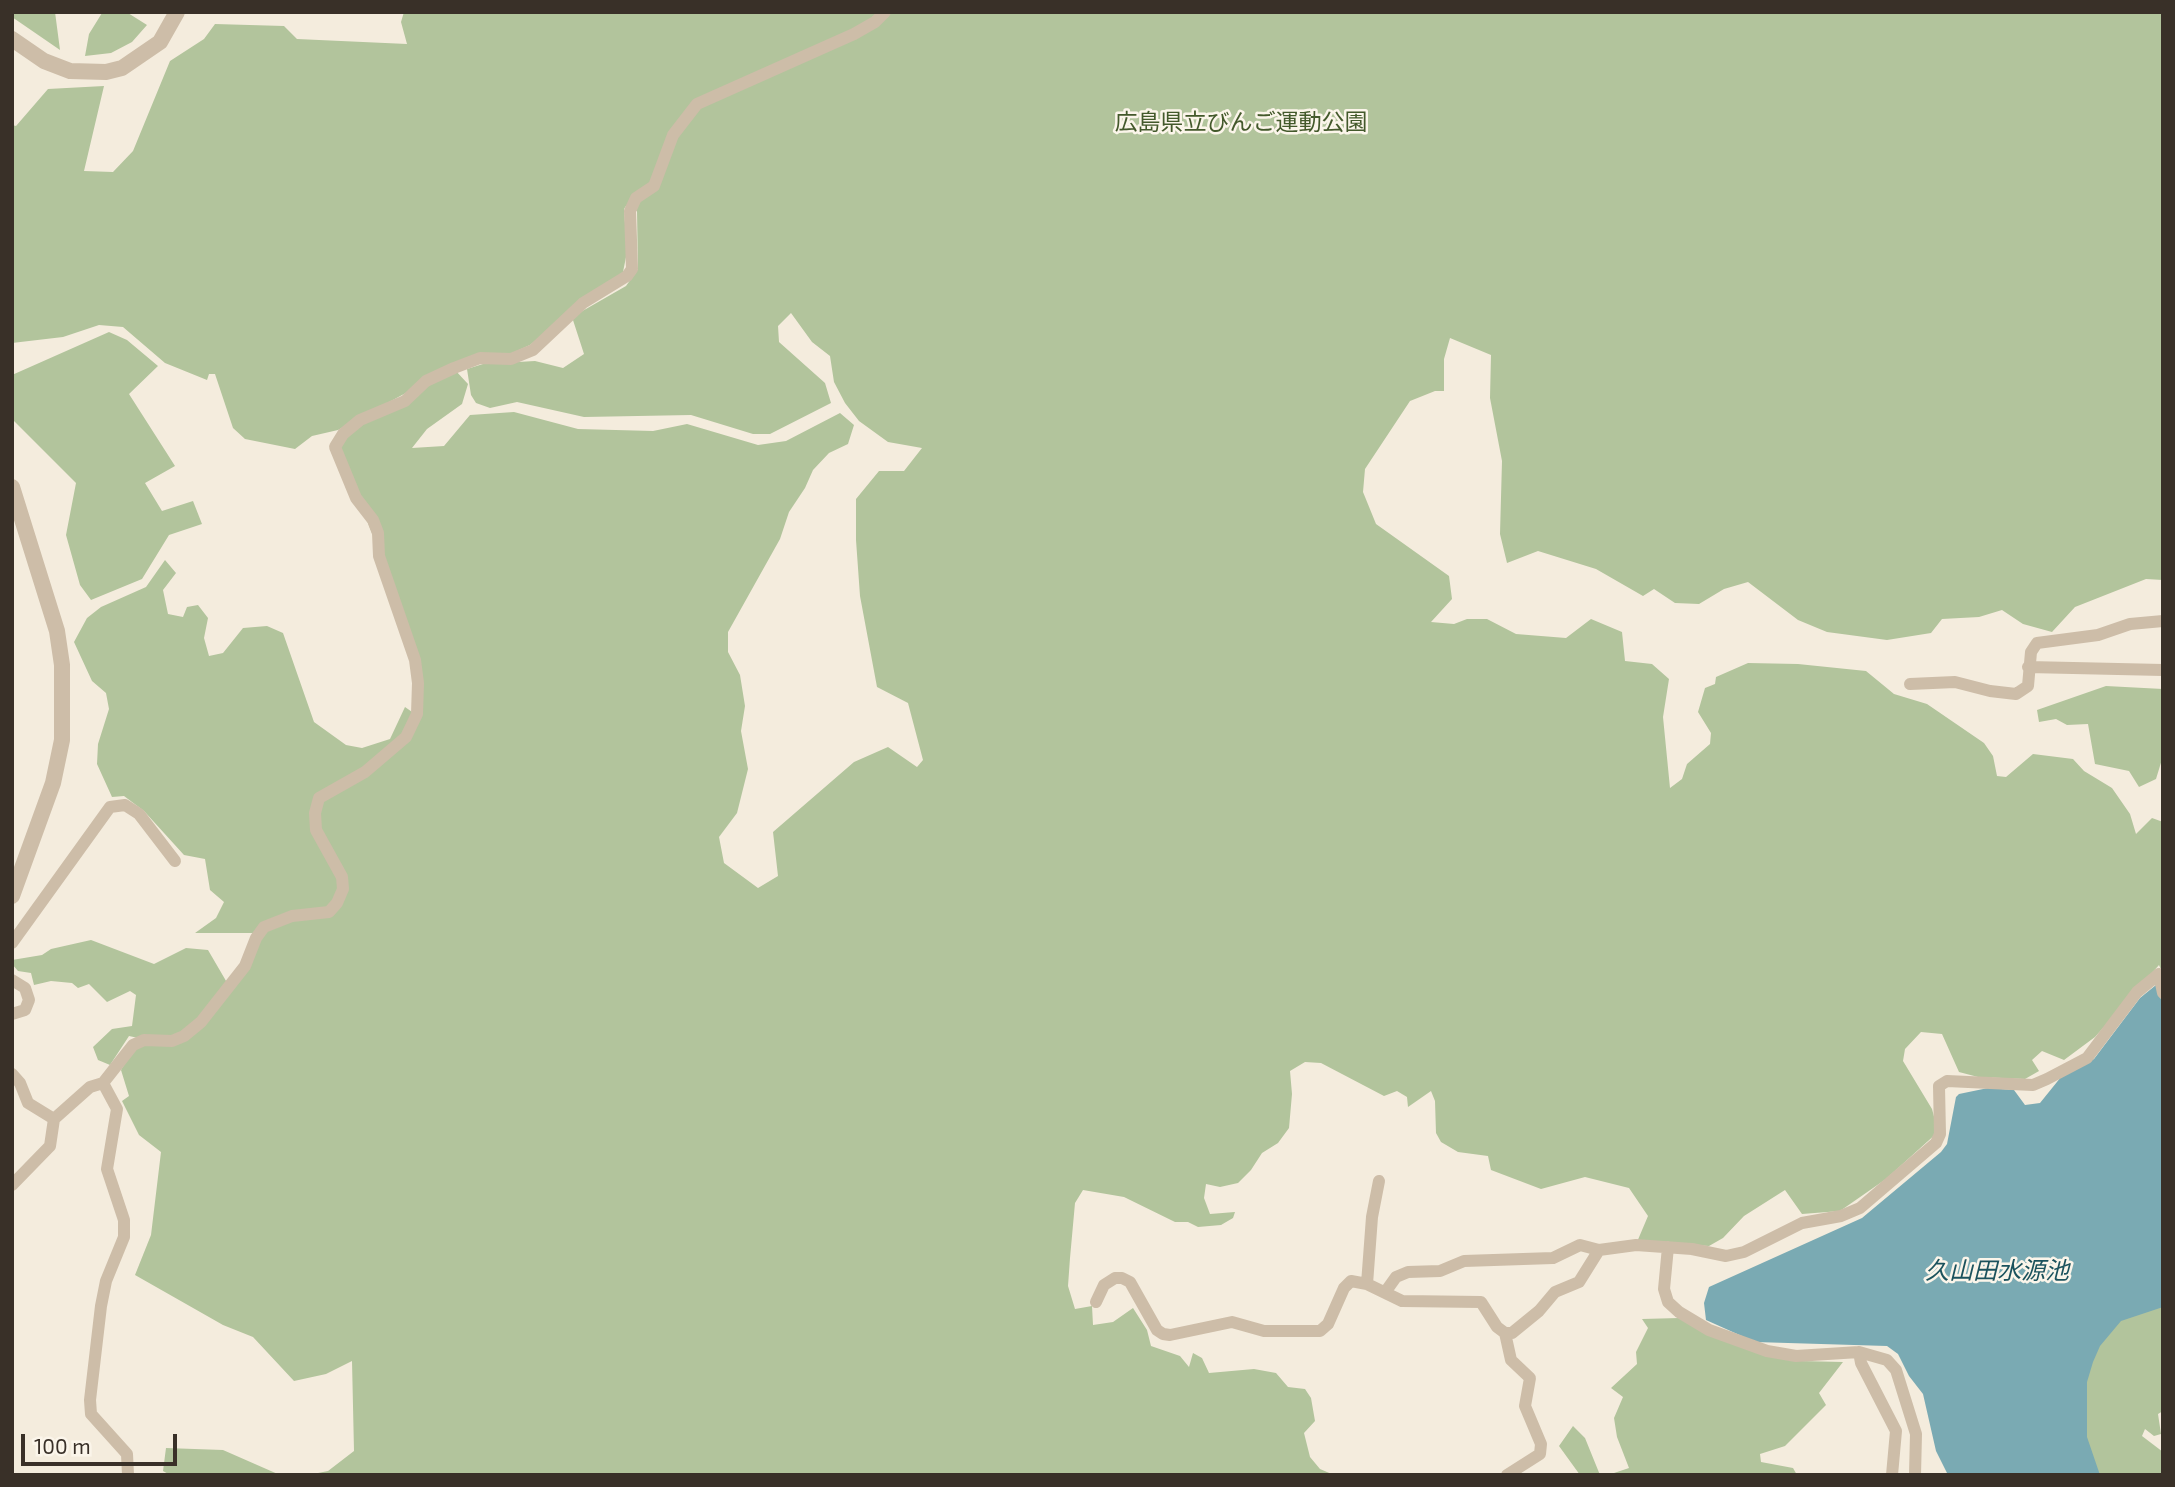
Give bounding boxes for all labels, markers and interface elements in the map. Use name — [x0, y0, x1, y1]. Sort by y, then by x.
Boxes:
park label: 広島県立びんご運動公園 — [1115, 108, 1367, 136]
water label: 久山田水源池 — [1925, 1257, 2069, 1285]
scale bar — [24, 1420, 180, 1464]
text: 100 m — [34, 1433, 91, 1458]

